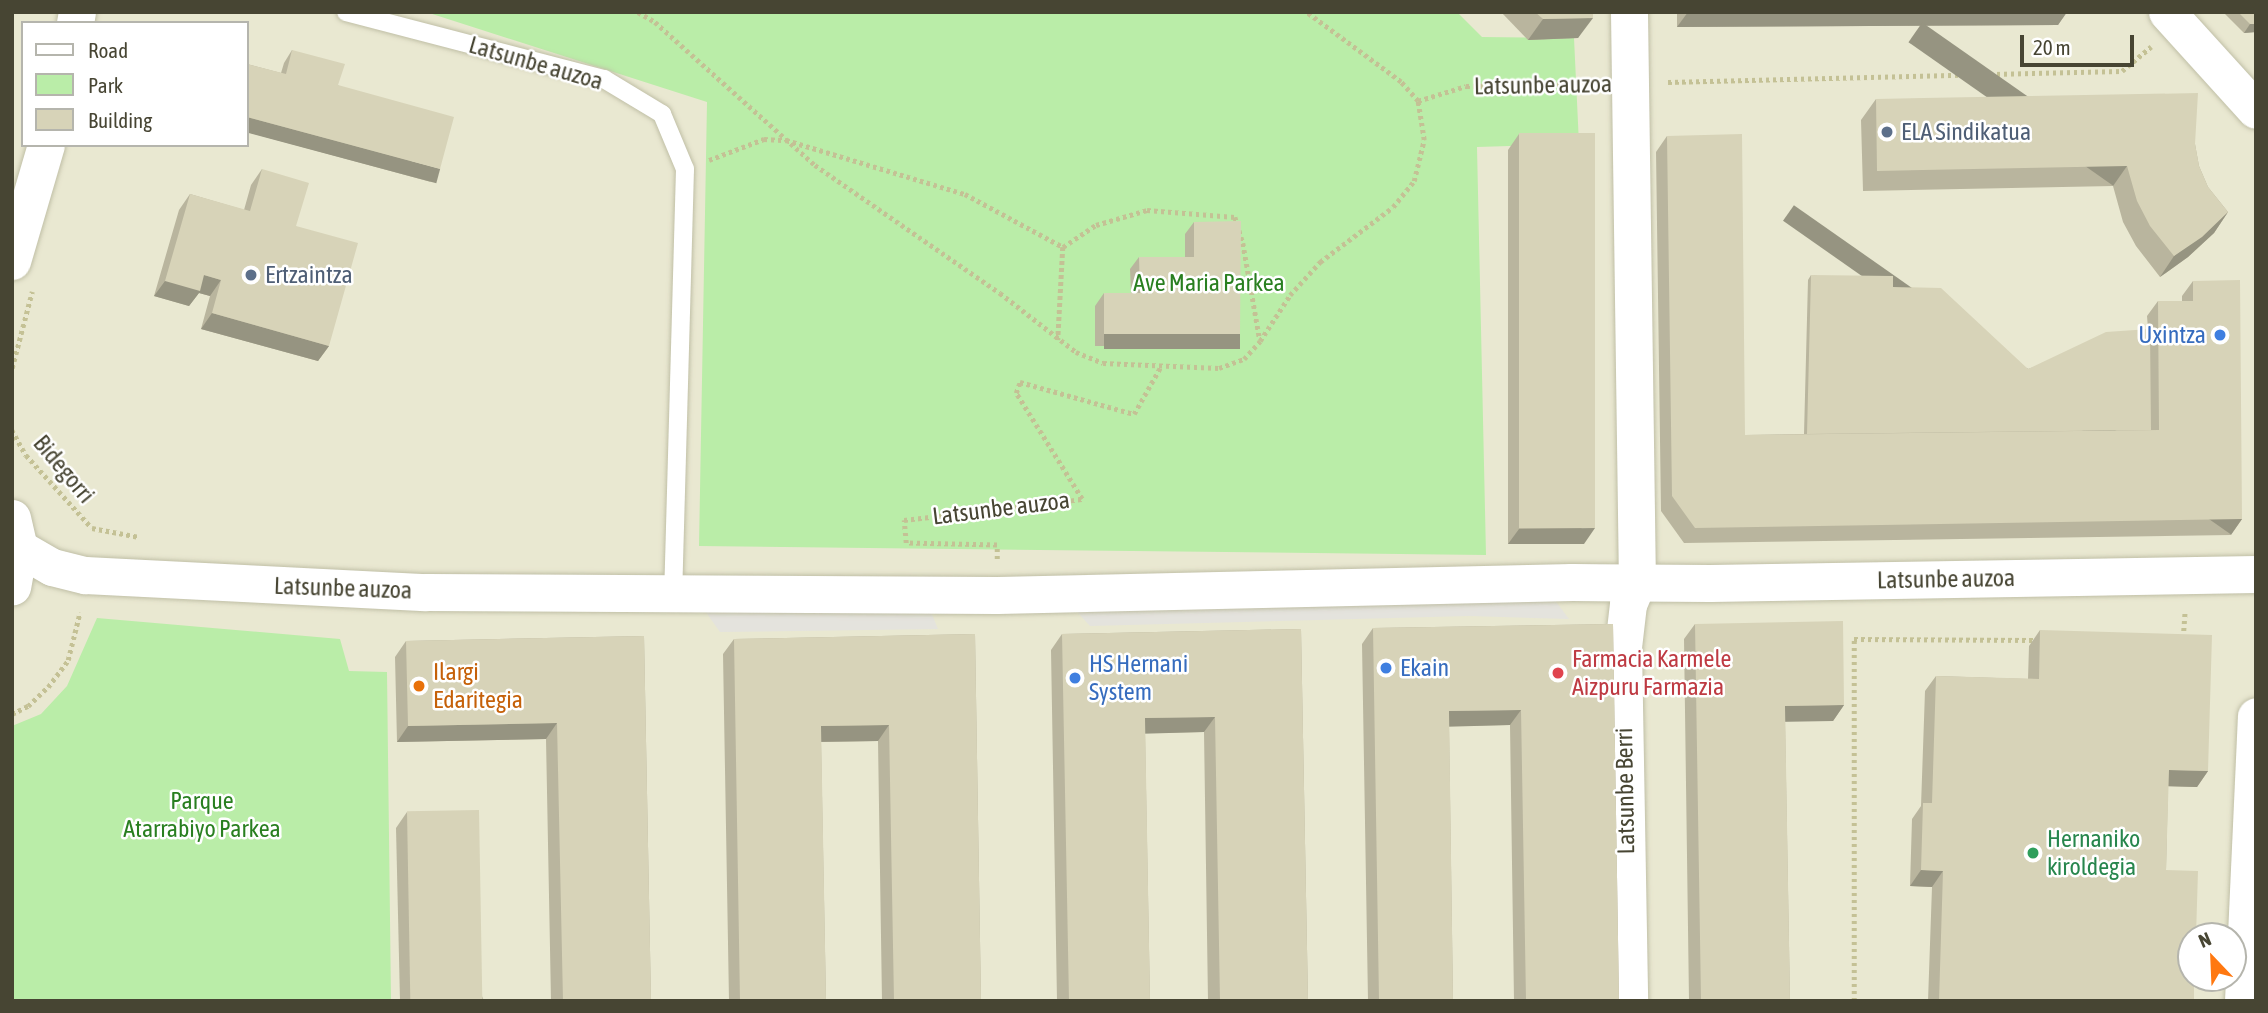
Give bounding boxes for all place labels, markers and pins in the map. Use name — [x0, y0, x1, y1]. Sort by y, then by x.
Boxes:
place label: ELA Sindikatua — [1901, 118, 2031, 146]
marker: ELA Sindikatua — [1879, 124, 1895, 140]
place label: Ertzaintza — [265, 261, 353, 289]
marker: Ertzaintza — [243, 267, 259, 283]
place label: Uxintza — [2138, 321, 2206, 349]
marker: Uxintza — [2212, 327, 2228, 343]
place label: Farmacia Karmele Aizpuru Farmazia — [1572, 645, 1731, 701]
place label: HS Hernani System — [1089, 650, 1188, 706]
place label: Ekain — [1400, 654, 1449, 682]
place label: Ilargi Edaritegia — [433, 658, 523, 714]
marker: Ekain — [1378, 660, 1394, 676]
marker: Farmacia Karmele Aizpuru Farmazia — [1550, 665, 1566, 681]
marker: HS Hernani System — [1067, 670, 1083, 686]
marker: Ilargi Edaritegia — [411, 678, 427, 694]
place label: Hernaniko kiroldegia — [2047, 825, 2140, 881]
marker: Hernaniko kiroldegia — [2025, 845, 2041, 861]

